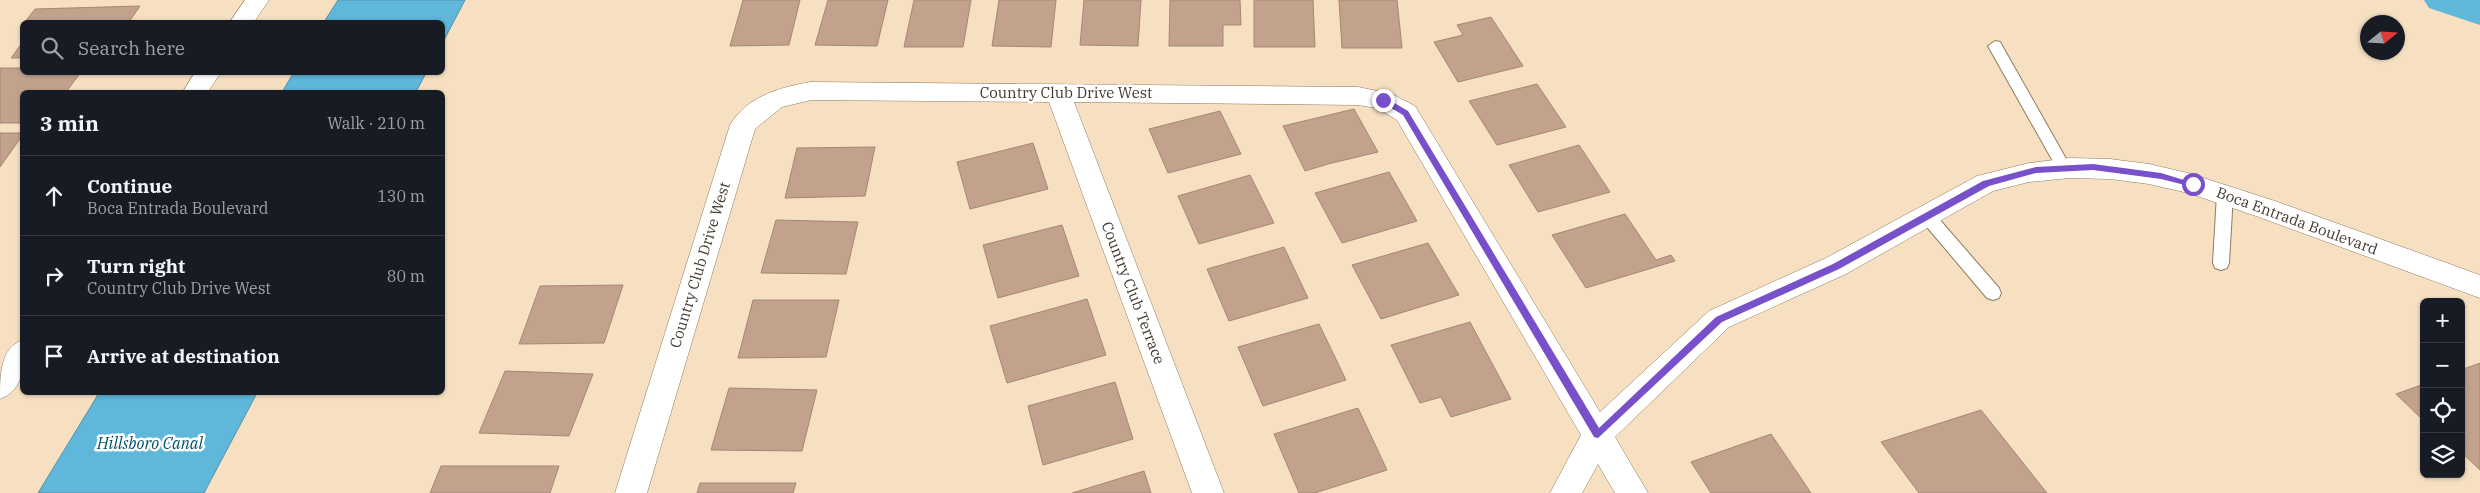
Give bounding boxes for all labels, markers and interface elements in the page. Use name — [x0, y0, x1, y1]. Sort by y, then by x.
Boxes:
north arrow — [2360, 15, 2405, 60]
search box — [20, 20, 445, 75]
icon: search — [38, 34, 66, 62]
text: Search here — [78, 36, 185, 60]
street label: Country Club Drive West — [980, 83, 1152, 102]
route end — [1372, 89, 1395, 112]
text: 3 min — [40, 109, 99, 137]
text: Walk · 210 m — [327, 113, 425, 133]
route start — [2182, 173, 2205, 196]
text: Continue — [87, 174, 172, 198]
street label: Country Club Drive West — [665, 180, 734, 350]
icon: ahead — [40, 182, 68, 210]
street label: Boca Entrada Boulevard — [2214, 182, 2380, 259]
text: 130 m — [377, 186, 425, 206]
text: Boca Entrada Boulevard — [87, 198, 269, 218]
street label: Country Club Terrace — [1098, 219, 1169, 367]
text: Turn right — [87, 254, 185, 278]
icon: right — [40, 262, 68, 290]
text: 80 m — [387, 266, 425, 286]
text: Country Club Drive West — [87, 278, 271, 298]
map controls — [2420, 298, 2465, 478]
button: + — [2420, 298, 2465, 343]
icon: arrive — [40, 342, 68, 370]
button: − — [2420, 343, 2465, 388]
text: Arrive at destination — [87, 344, 280, 368]
button: locate — [2420, 388, 2465, 433]
water label: Hillsboro Canal — [96, 433, 203, 453]
button: layers — [2420, 433, 2465, 478]

